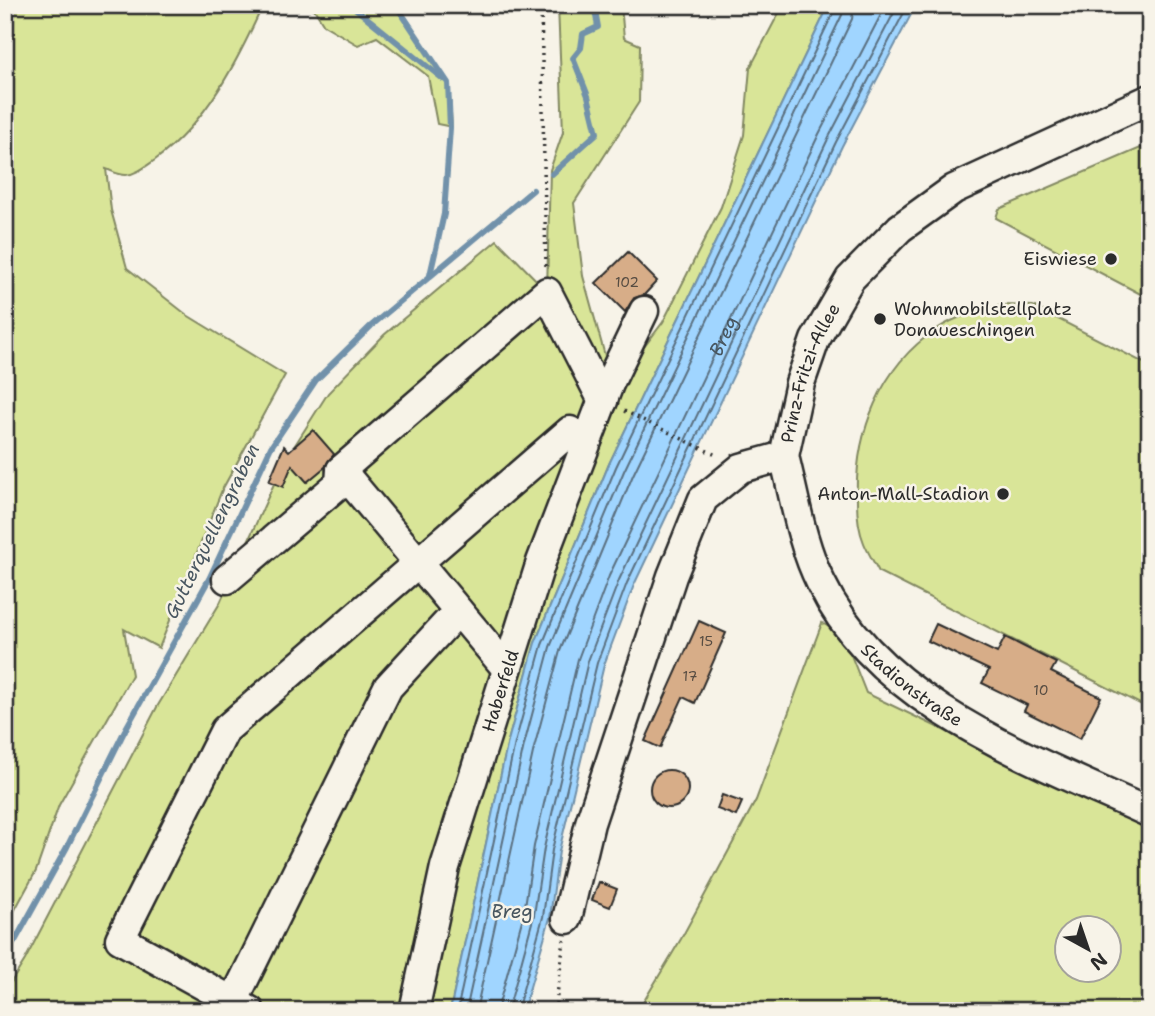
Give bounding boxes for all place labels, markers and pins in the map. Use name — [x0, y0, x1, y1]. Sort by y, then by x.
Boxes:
place label: Eiswiese — [1024, 247, 1097, 271]
marker: Eiswiese — [1103, 251, 1119, 267]
place label: Wohnmobilstellplatz Donaueschingen — [894, 297, 1072, 342]
marker: Wohnmobilstellplatz Donaueschingen — [872, 311, 888, 327]
place label: Anton-Mall-Stadion — [817, 482, 989, 506]
marker: Anton-Mall-Stadion — [995, 486, 1011, 502]

